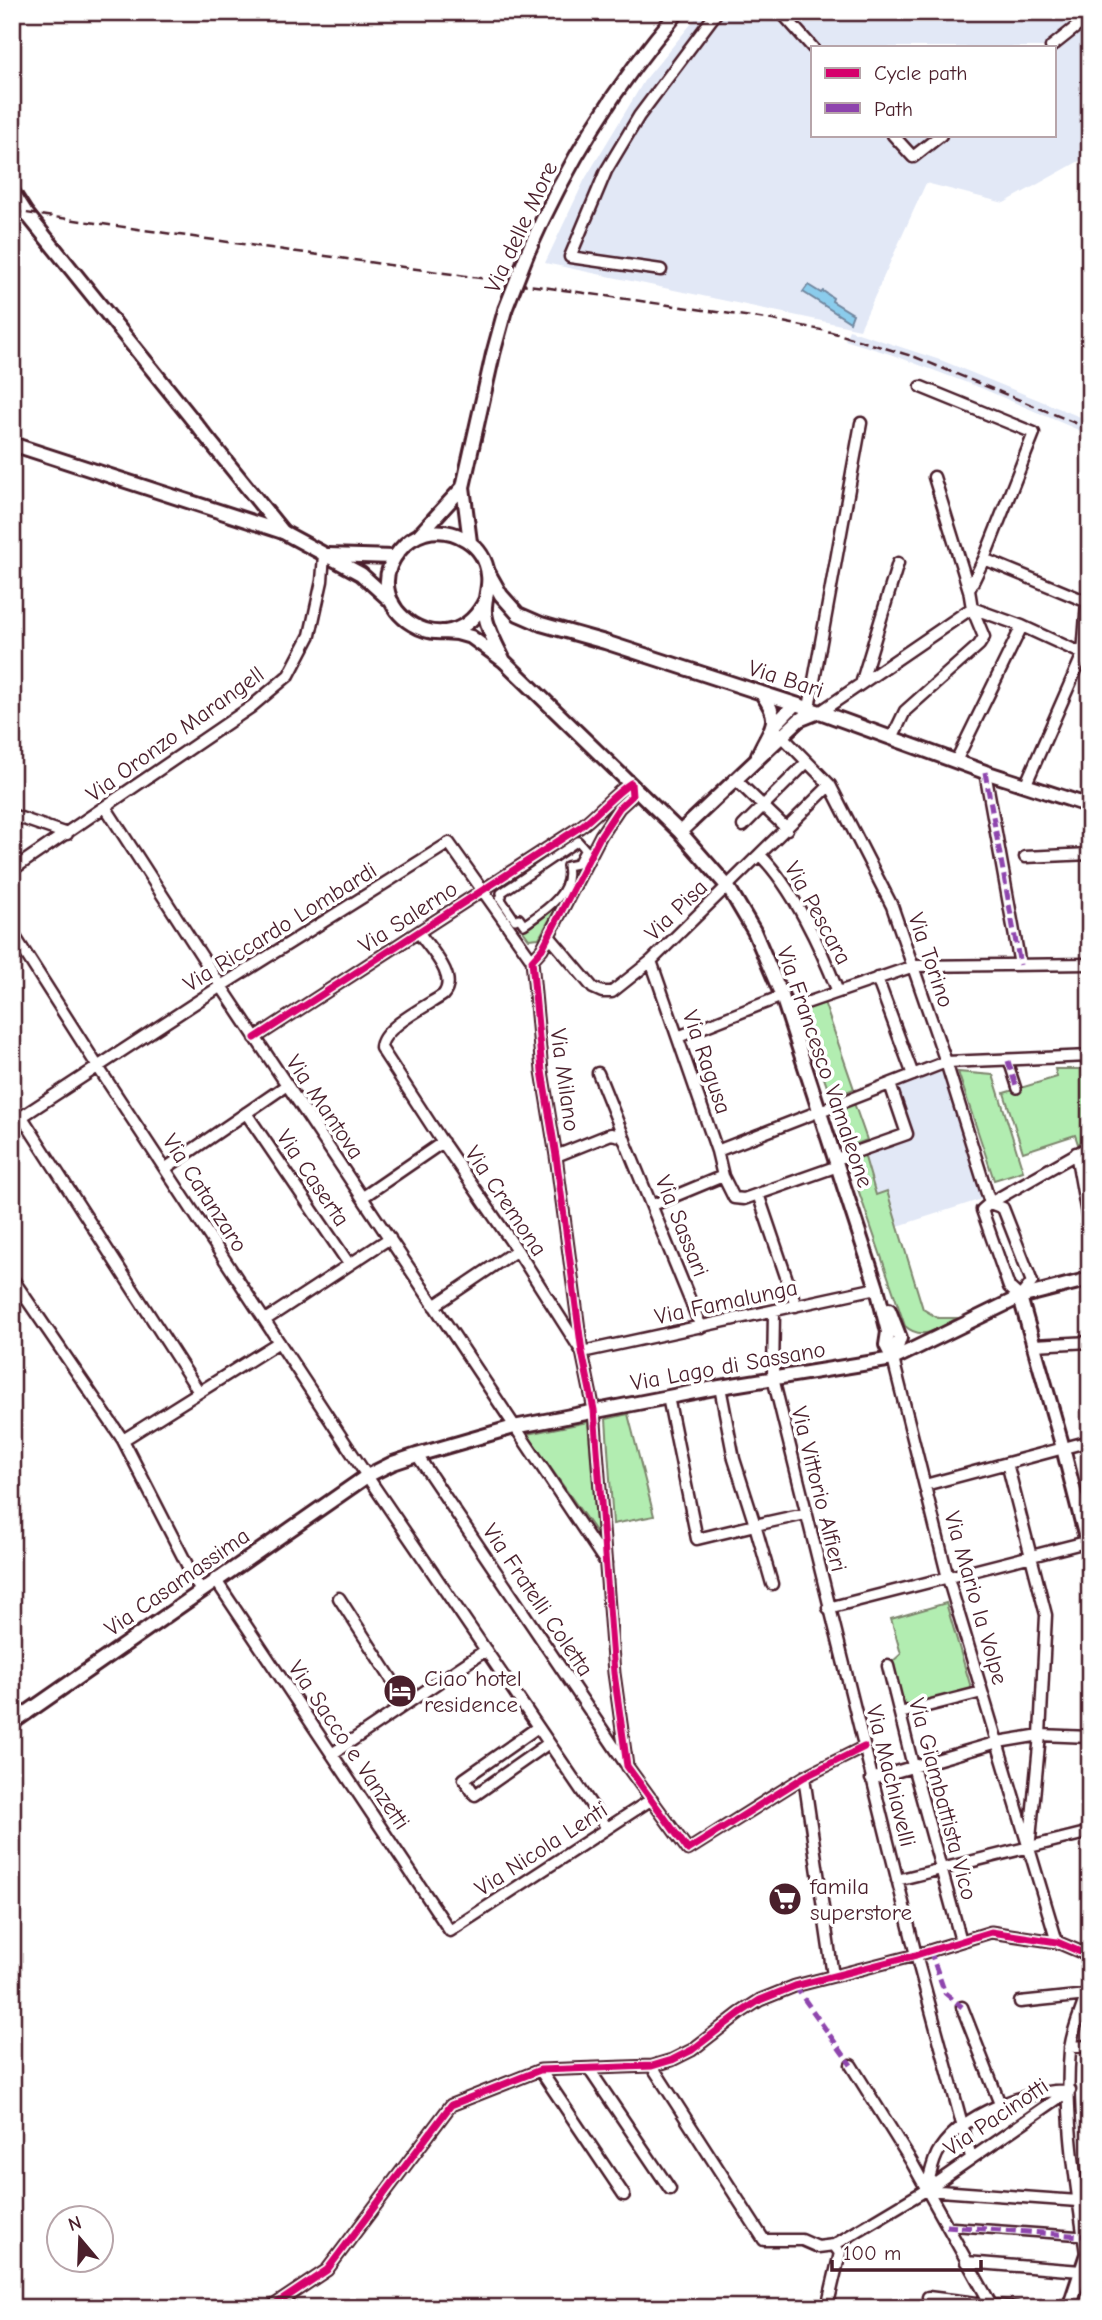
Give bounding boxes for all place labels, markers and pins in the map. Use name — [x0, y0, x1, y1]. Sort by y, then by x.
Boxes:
place label: Ciao hotel residence — [424, 1665, 522, 1718]
hotel icon: Ciao hotel residence — [381, 1672, 419, 1710]
place label: famila superstore — [809, 1873, 912, 1926]
supermarket icon: famila superstore — [766, 1880, 804, 1918]

